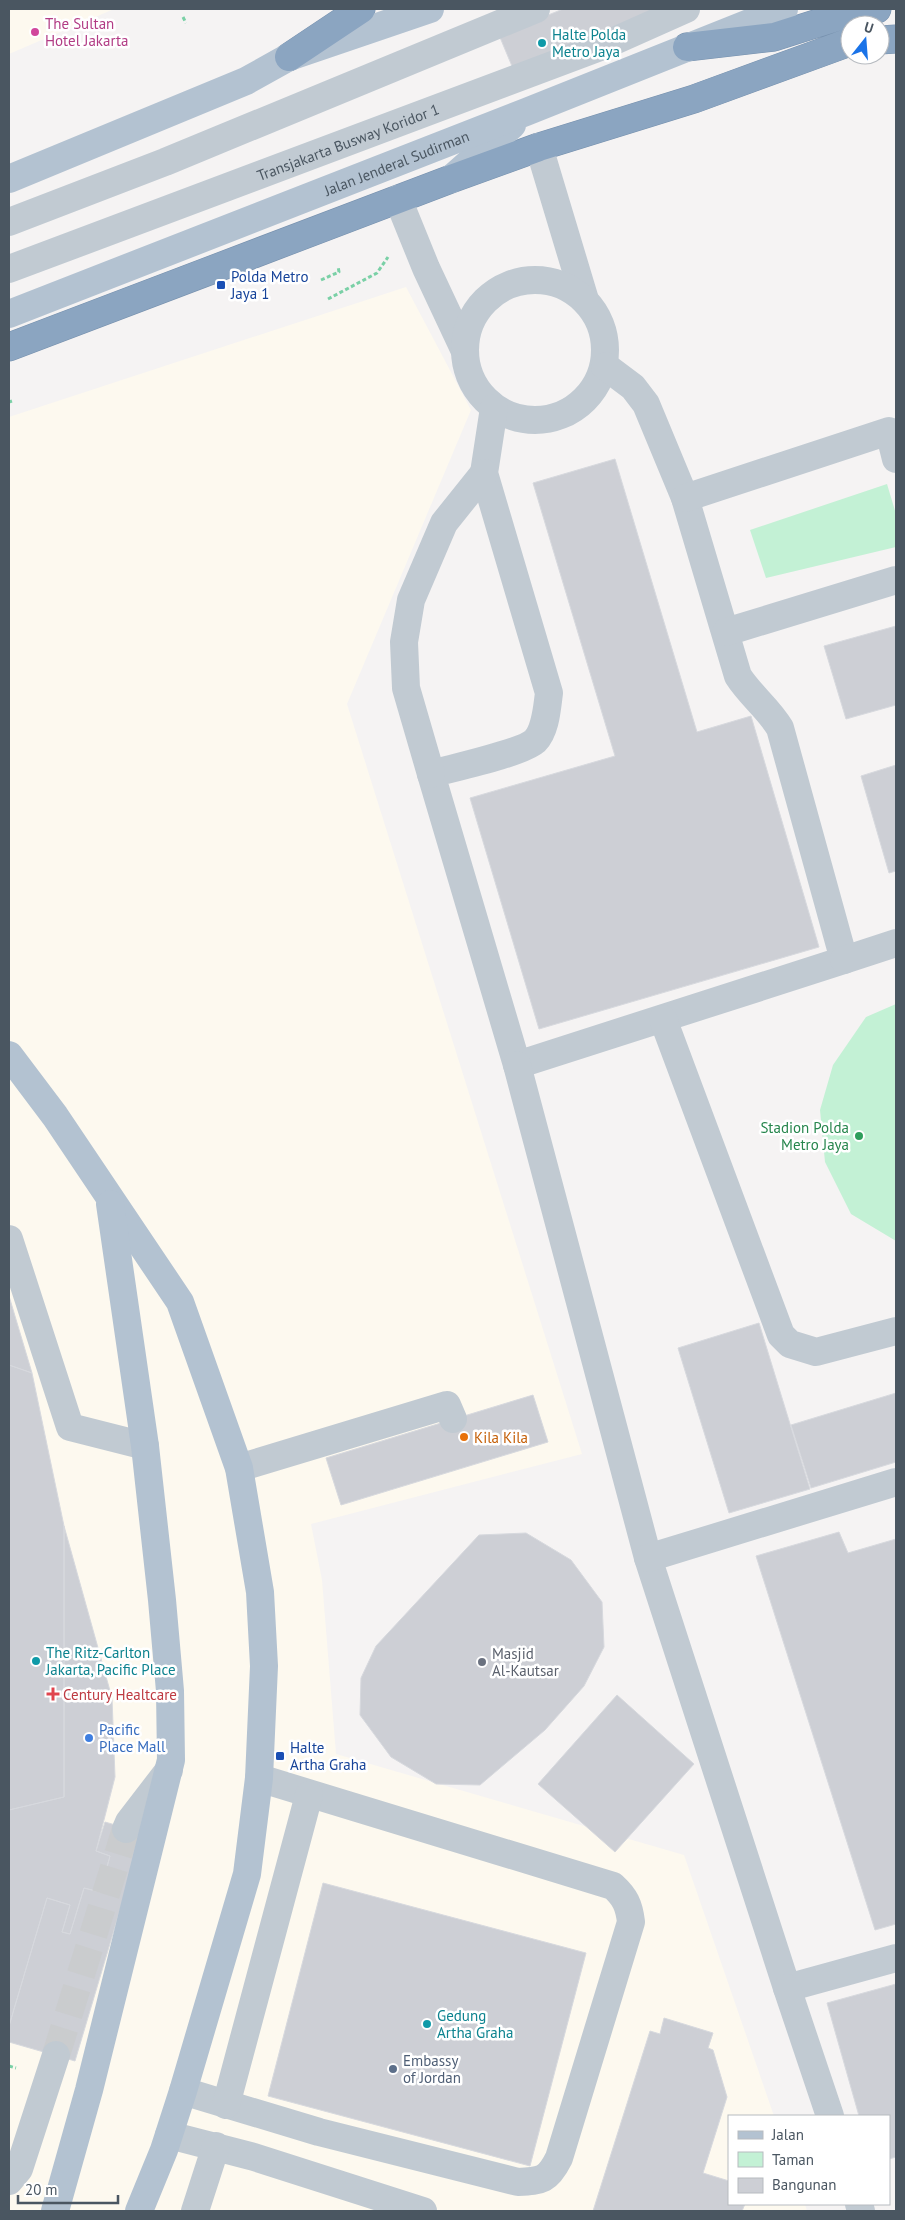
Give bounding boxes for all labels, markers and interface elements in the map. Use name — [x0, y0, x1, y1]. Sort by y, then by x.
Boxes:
place label: The Sultan Hotel Jakarta — [45, 14, 129, 50]
north arrow — [840, 15, 890, 65]
text: U — [862, 18, 876, 37]
place label: Halte Polda Metro Jaya — [552, 25, 626, 61]
marker: The Sultan Hotel Jakarta — [29, 26, 41, 38]
marker: Halte Polda Metro Jaya — [536, 37, 548, 49]
street label: Transjakarta Busway Koridor 1 — [254, 99, 442, 185]
street label: Jalan Jenderal Sudirman — [320, 126, 472, 200]
place label: Polda Metro Jaya 1 — [230, 267, 309, 303]
marker: Polda Metro Jaya 1 — [215, 279, 227, 291]
place label: Stadion Polda Metro Jaya — [760, 1118, 849, 1154]
marker: Stadion Polda Metro Jaya — [853, 1130, 865, 1142]
place label: Kila Kila — [474, 1428, 528, 1447]
marker: Kila Kila — [458, 1431, 470, 1443]
place label: The Ritz-Carlton Jakarta, Pacific Place — [45, 1643, 176, 1679]
place label: Masjid Al-Kautsar — [492, 1644, 559, 1680]
marker: The Ritz-Carlton Jakarta, Pacific Place — [30, 1655, 42, 1667]
marker: Masjid Al-Kautsar — [476, 1656, 488, 1668]
place label: Century Healtcare — [63, 1685, 177, 1704]
marker: Century Healtcare — [47, 1688, 59, 1700]
place label: Pacific Place Mall — [99, 1720, 166, 1756]
marker: Pacific Place Mall — [83, 1732, 95, 1744]
place label: Halte Artha Graha — [290, 1738, 366, 1774]
marker: Halte Artha Graha — [274, 1750, 286, 1762]
place label: Gedung Artha Graha — [437, 2006, 513, 2042]
marker: Gedung Artha Graha — [421, 2018, 433, 2030]
place label: Embassy of Jordan — [403, 2051, 461, 2087]
marker: Embassy of Jordan — [387, 2063, 399, 2075]
legend — [728, 2115, 890, 2205]
text: Jalan — [771, 2125, 804, 2144]
text: Taman — [772, 2150, 814, 2169]
scale bar — [18, 2172, 118, 2204]
text: Bangunan — [772, 2175, 836, 2194]
text: 20 m — [25, 2180, 58, 2199]

